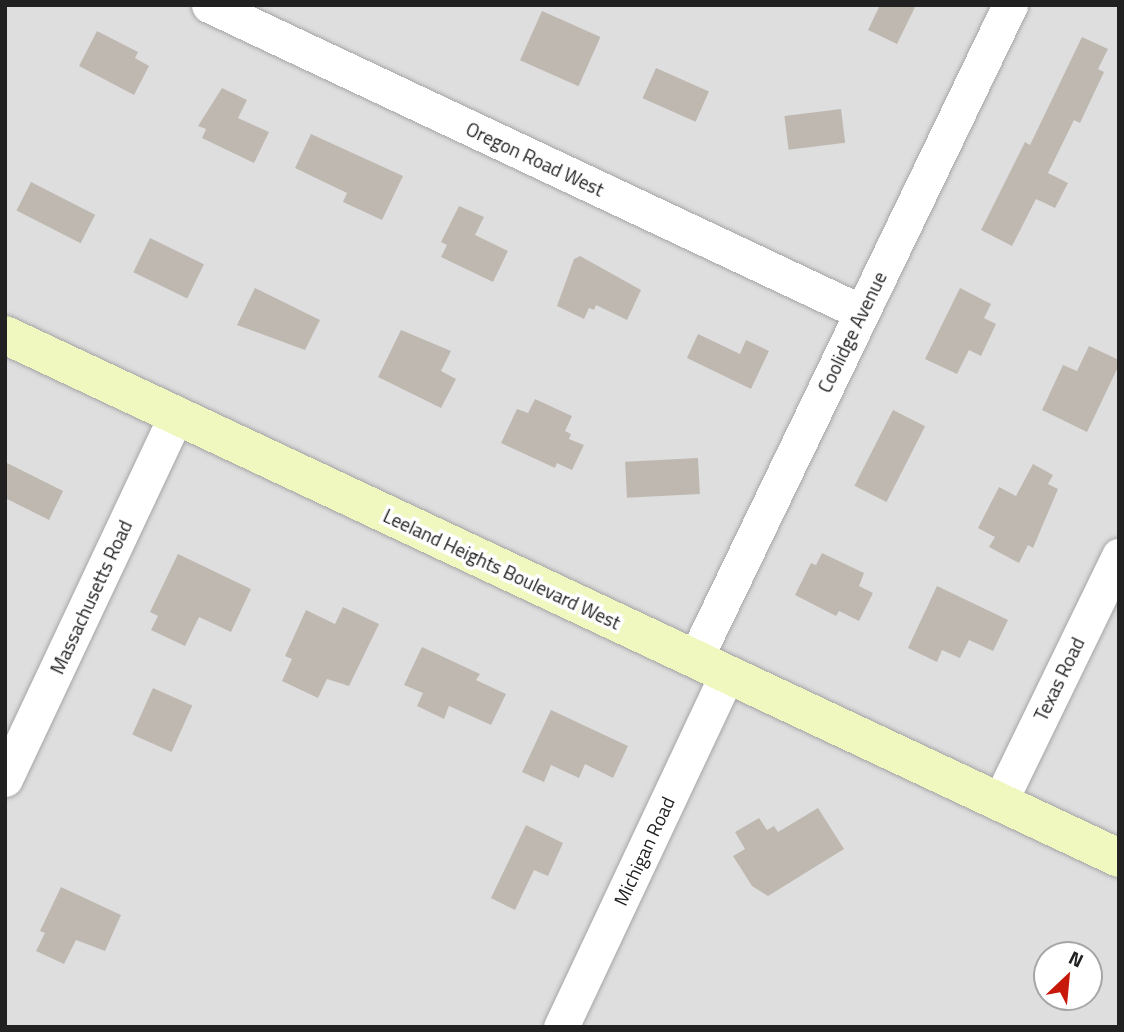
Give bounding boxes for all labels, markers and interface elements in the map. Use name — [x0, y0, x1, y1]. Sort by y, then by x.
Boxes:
street label: Oregon Road West — [462, 117, 608, 201]
street label: Coolidge Avenue — [813, 268, 891, 396]
street label: Leeland Heights Boulevard West — [380, 504, 624, 634]
street label: Massachusetts Road — [45, 516, 137, 678]
street label: Texas Road — [1029, 634, 1089, 724]
street label: Michigan Road — [609, 793, 679, 909]
north arrow — [1033, 941, 1103, 1011]
text: N — [1064, 943, 1089, 974]

